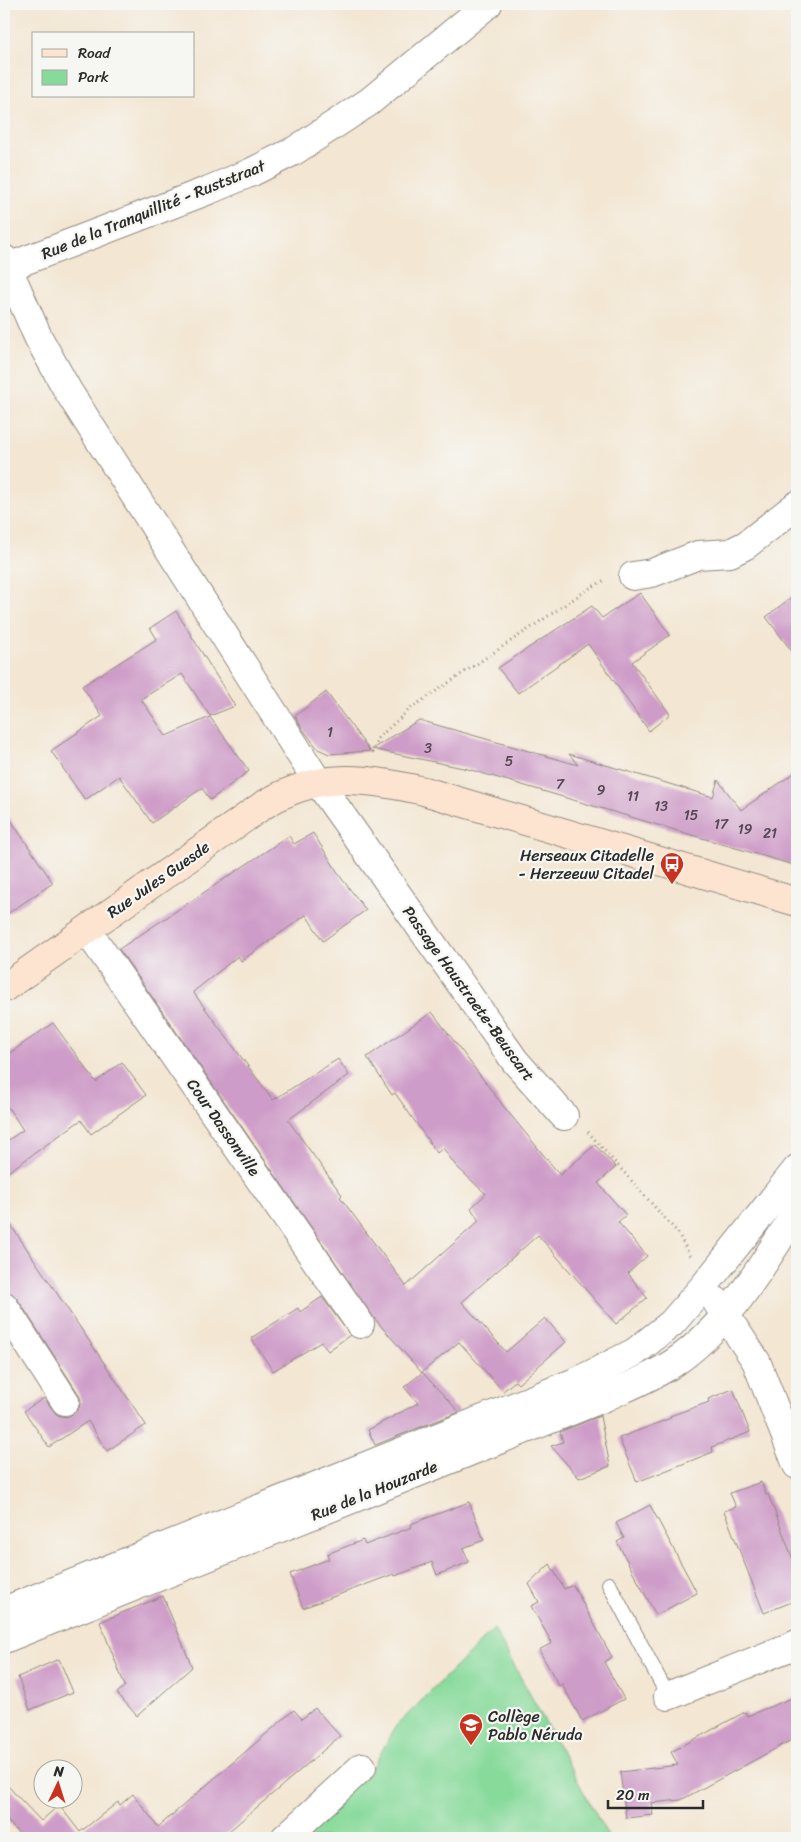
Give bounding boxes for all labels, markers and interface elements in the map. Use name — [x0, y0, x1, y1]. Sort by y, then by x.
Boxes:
legend — [32, 32, 195, 98]
text: Road — [78, 40, 111, 66]
text: Park — [78, 64, 109, 90]
street label: Rue de la Tranquillité - Ruststraat — [37, 151, 270, 268]
house number: 1 — [327, 720, 333, 745]
house number: 3 — [424, 736, 432, 761]
house number: 5 — [505, 749, 514, 774]
house number: 7 — [556, 772, 565, 797]
house number: 9 — [597, 778, 606, 803]
house number: 11 — [627, 784, 639, 809]
house number: 13 — [654, 794, 668, 819]
house number: 15 — [684, 803, 699, 828]
house number: 17 — [714, 812, 729, 837]
house number: 19 — [738, 817, 753, 842]
house number: 21 — [763, 821, 777, 846]
street label: Rue Jules Guesde — [101, 833, 216, 926]
place label: Herseaux Citadelle - Herzeeuw Citadel — [518, 841, 654, 888]
bus stop icon: Herseaux Citadelle - Herzeeuw Citadel — [659, 851, 685, 885]
street label: Passage Haustraete-Beuscart — [395, 899, 542, 1087]
street label: Cour Dassonville — [179, 1072, 268, 1183]
street label: Rue de la Houzarde — [306, 1452, 442, 1529]
place label: Collège Pablo Néruda — [488, 1702, 582, 1749]
school or university icon: Collège Pablo Néruda — [458, 1712, 484, 1746]
text: N — [52, 1759, 65, 1784]
north arrow — [32, 1760, 82, 1810]
scale bar — [608, 1777, 704, 1809]
text: 20 m — [616, 1782, 650, 1808]

